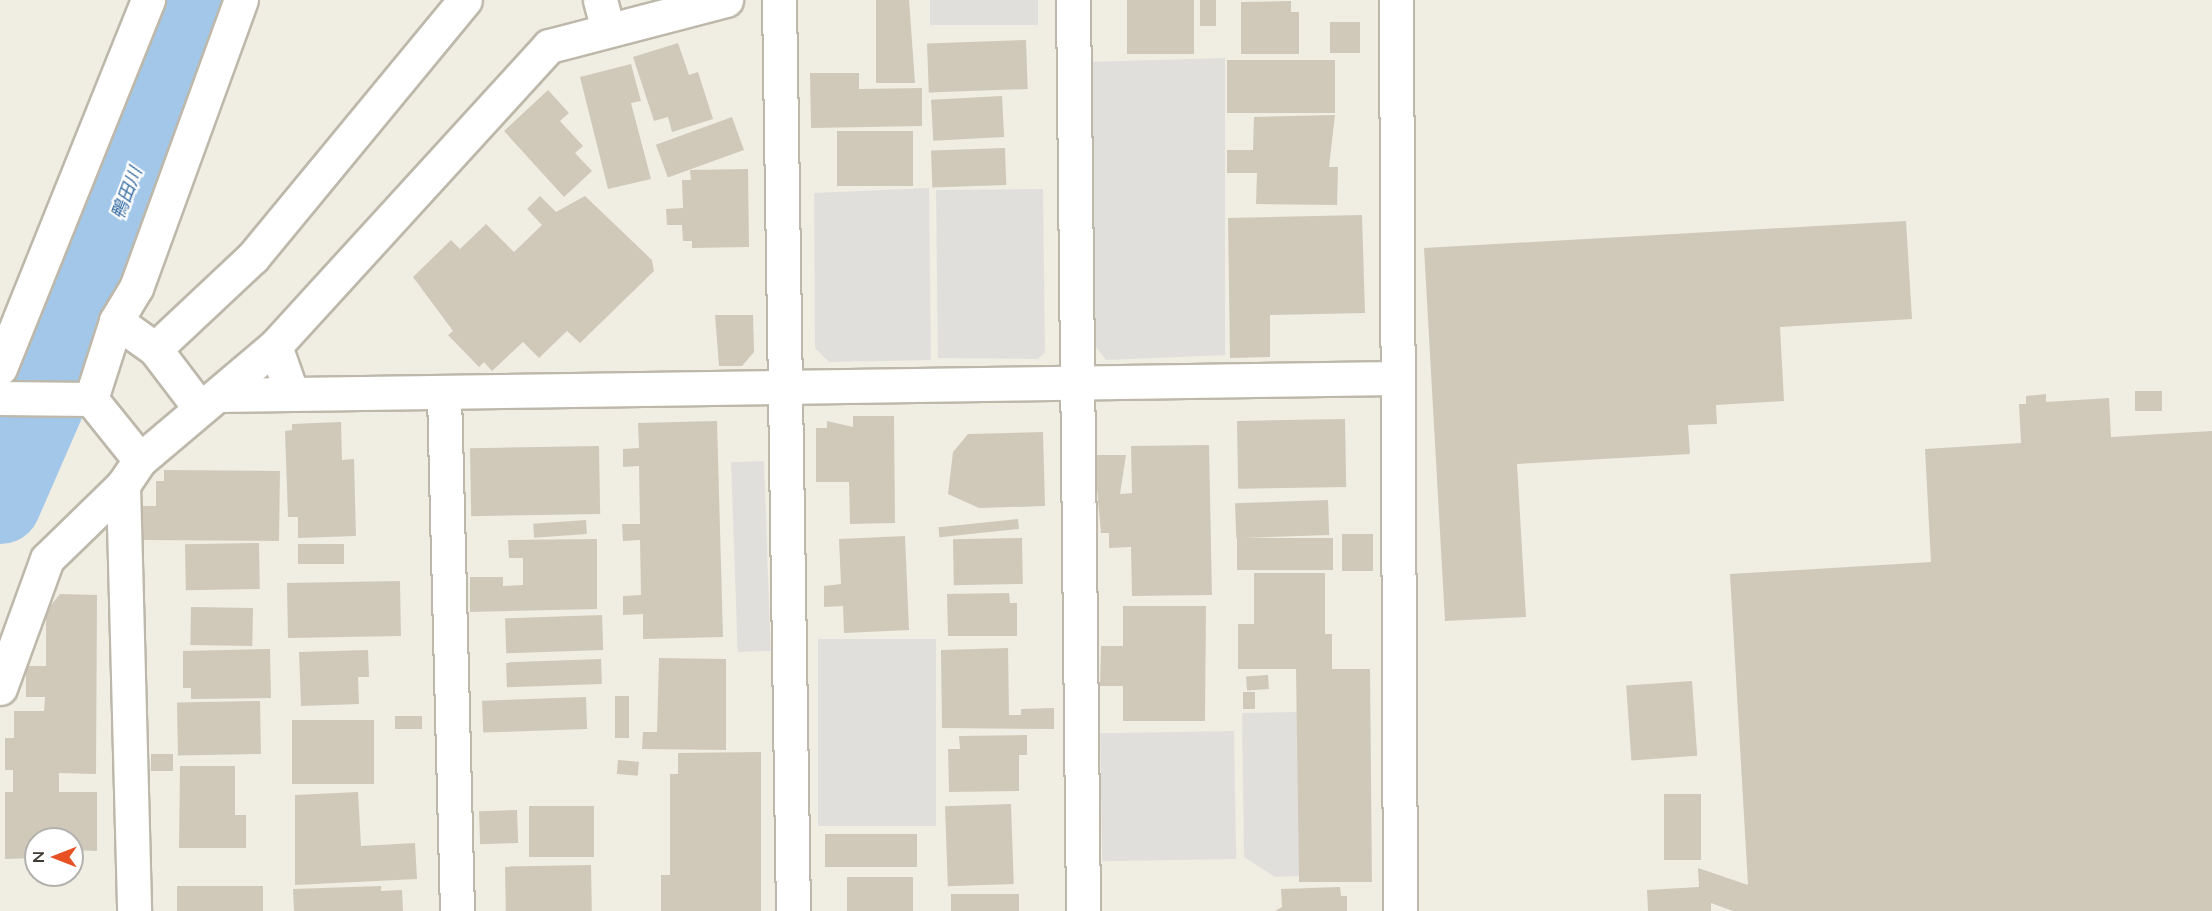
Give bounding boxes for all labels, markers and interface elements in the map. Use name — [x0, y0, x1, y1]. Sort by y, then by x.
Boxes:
water label: 鴨田川 — [106, 164, 146, 222]
north arrow — [24, 827, 84, 887]
text: N — [28, 851, 47, 863]

